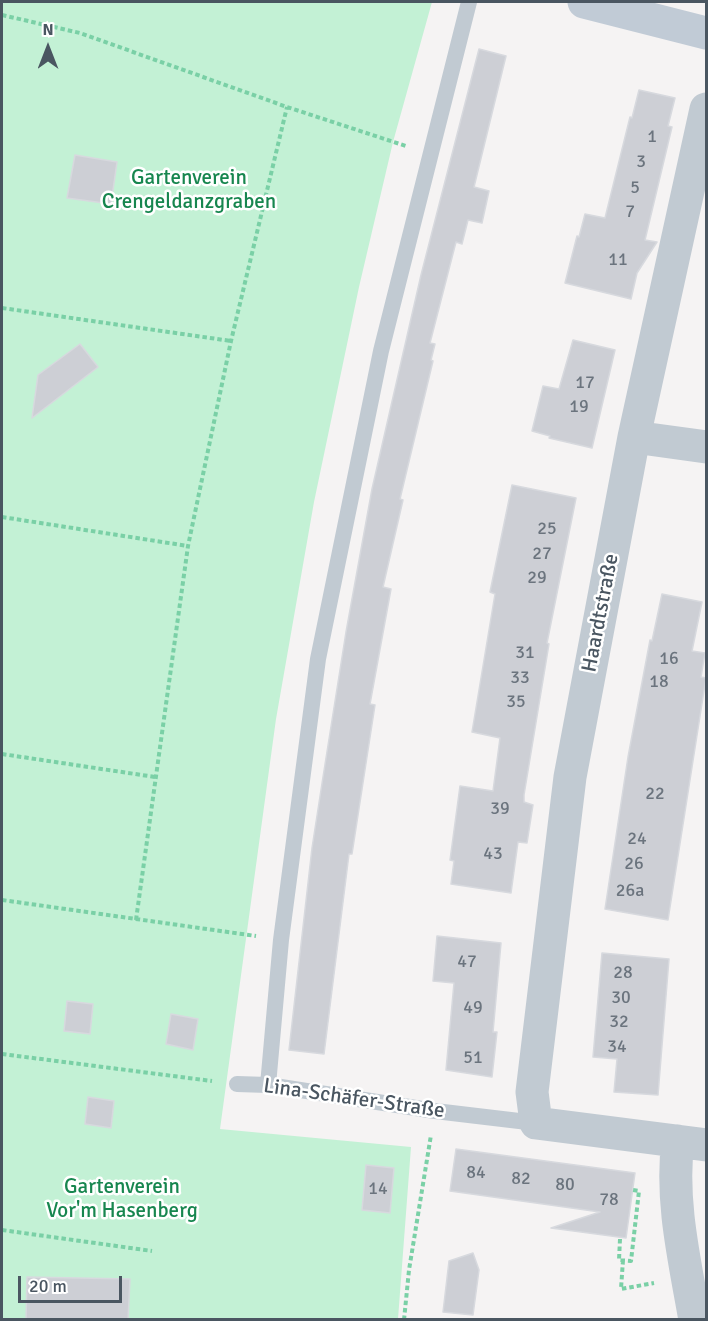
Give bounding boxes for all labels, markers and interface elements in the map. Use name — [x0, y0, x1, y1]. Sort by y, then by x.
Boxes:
north arrow — [18, 18, 78, 78]
text: N — [42, 20, 54, 40]
house number: 1 — [647, 126, 657, 148]
house number: 3 — [636, 151, 646, 173]
park label: Gartenverein Crengeldanzgraben — [102, 165, 276, 215]
house number: 5 — [630, 177, 640, 199]
house number: 7 — [625, 201, 635, 223]
house number: 11 — [608, 249, 628, 271]
house number: 17 — [575, 372, 595, 394]
house number: 19 — [569, 396, 589, 418]
house number: 25 — [537, 518, 557, 540]
house number: 27 — [532, 543, 552, 565]
street label: Haardtstraße — [577, 552, 625, 674]
house number: 29 — [527, 567, 547, 589]
house number: 31 — [515, 642, 535, 664]
house number: 16 — [659, 648, 679, 670]
house number: 33 — [510, 667, 530, 689]
house number: 18 — [649, 671, 669, 693]
house number: 35 — [506, 691, 526, 713]
house number: 22 — [645, 783, 665, 805]
house number: 39 — [490, 798, 510, 820]
house number: 24 — [627, 828, 647, 850]
house number: 43 — [483, 843, 503, 865]
house number: 26 — [624, 853, 644, 875]
house number: 26a — [616, 880, 644, 902]
house number: 47 — [457, 951, 477, 973]
house number: 28 — [613, 962, 633, 984]
house number: 30 — [611, 987, 631, 1009]
house number: 49 — [463, 997, 483, 1019]
house number: 32 — [609, 1011, 629, 1033]
house number: 34 — [607, 1036, 627, 1058]
house number: 51 — [463, 1047, 483, 1069]
street label: Lina-Schäfer-Straße — [262, 1074, 446, 1124]
house number: 84 — [466, 1162, 486, 1184]
house number: 82 — [511, 1168, 531, 1190]
park label: Gartenverein Vor'm Hasenberg — [46, 1174, 198, 1224]
house number: 80 — [555, 1174, 575, 1196]
house number: 14 — [368, 1178, 388, 1200]
house number: 78 — [599, 1189, 619, 1211]
scale bar — [21, 1264, 124, 1302]
text: 20 m — [29, 1275, 67, 1297]

